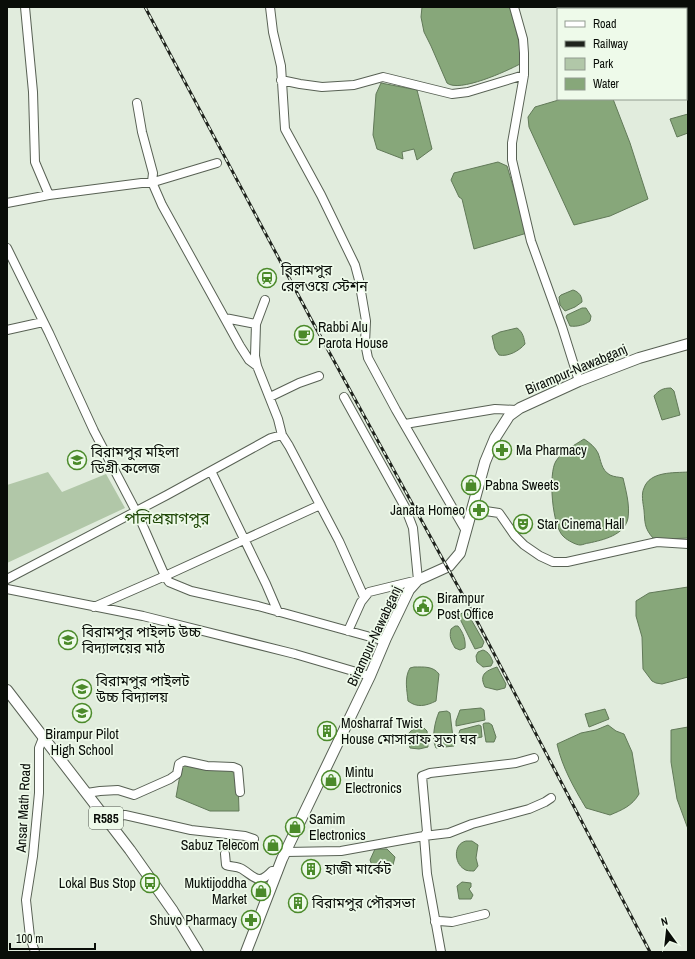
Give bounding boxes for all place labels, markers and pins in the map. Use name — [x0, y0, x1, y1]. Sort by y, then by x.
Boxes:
place label: বিরামপুর রেলওয়ে স্টেশন — [280, 261, 368, 295]
station icon: বিরামপুর রেলওয়ে স্টেশন — [256, 267, 278, 289]
place label: Rabbi Alu Parota House — [318, 318, 388, 352]
cafe icon: Rabbi Alu Parota House — [293, 324, 315, 346]
pharmacy icon: Ma Pharmacy — [491, 439, 513, 461]
place label: Ma Pharmacy — [516, 441, 587, 459]
place label: বিরামপুর মহিলা ডিগ্রী কলেজ — [90, 443, 179, 477]
school or university icon: বিরামপুর মহিলা ডিগ্রী কলেজ — [66, 449, 88, 471]
shop icon: Pabna Sweets — [460, 474, 482, 496]
place label: Pabna Sweets — [485, 476, 559, 494]
pharmacy icon: Janata Homeo — [468, 499, 490, 521]
place label: Janata Homeo — [390, 501, 465, 519]
theatre icon: Star Cinema Hall — [512, 513, 534, 535]
place label: Star Cinema Hall — [537, 515, 624, 533]
place label: Birampur Post Office — [437, 589, 494, 623]
public building icon: Birampur Post Office — [412, 595, 434, 617]
place label: বিরামপুর পাইলট উচ্চ বিদ্যালয়ের মাঠ — [81, 623, 202, 657]
school or university icon: বিরামপুর পাইলট উচ্চ বিদ্যালয়ের মাঠ — [57, 629, 79, 651]
place label: বিরামপুর পাইলট উচ্চ বিদ্যালয় — [95, 672, 190, 706]
school or university icon: বিরামপুর পাইলট উচ্চ বিদ্যালয় — [71, 678, 93, 700]
school or university icon: Birampur Pilot High School — [71, 702, 93, 724]
place label: Mosharraf Twist House মোসারাফ সুতা ঘর — [341, 714, 477, 748]
building icon: Mosharraf Twist House মোসারাফ সুতা ঘর — [316, 720, 338, 742]
place label: Birampur Pilot High School — [45, 725, 119, 759]
place label: Mintu Electronics — [345, 763, 402, 797]
shop icon: Mintu Electronics — [320, 769, 342, 791]
place label: Samim Electronics — [309, 810, 366, 844]
shop icon: Samim Electronics — [284, 816, 306, 838]
shop icon: Sabuz Telecom — [262, 834, 284, 856]
place label: Sabuz Telecom — [181, 836, 259, 854]
building icon: হাজী মার্কেট — [300, 858, 322, 880]
place label: হাজী মার্কেট — [324, 860, 392, 878]
bus stop icon: Lokal Bus Stop — [139, 872, 161, 894]
place label: Lokal Bus Stop — [59, 874, 136, 892]
place label: Muktijoddha Market — [184, 874, 248, 908]
shop icon: Muktijoddha Market — [250, 880, 272, 902]
building icon: বিরামপুর পৌরসভা — [287, 892, 309, 914]
place label: বিরামপুর পৌরসভা — [311, 894, 415, 912]
pharmacy icon: Shuvo Pharmacy — [240, 909, 262, 931]
place label: Shuvo Pharmacy — [150, 911, 237, 929]

